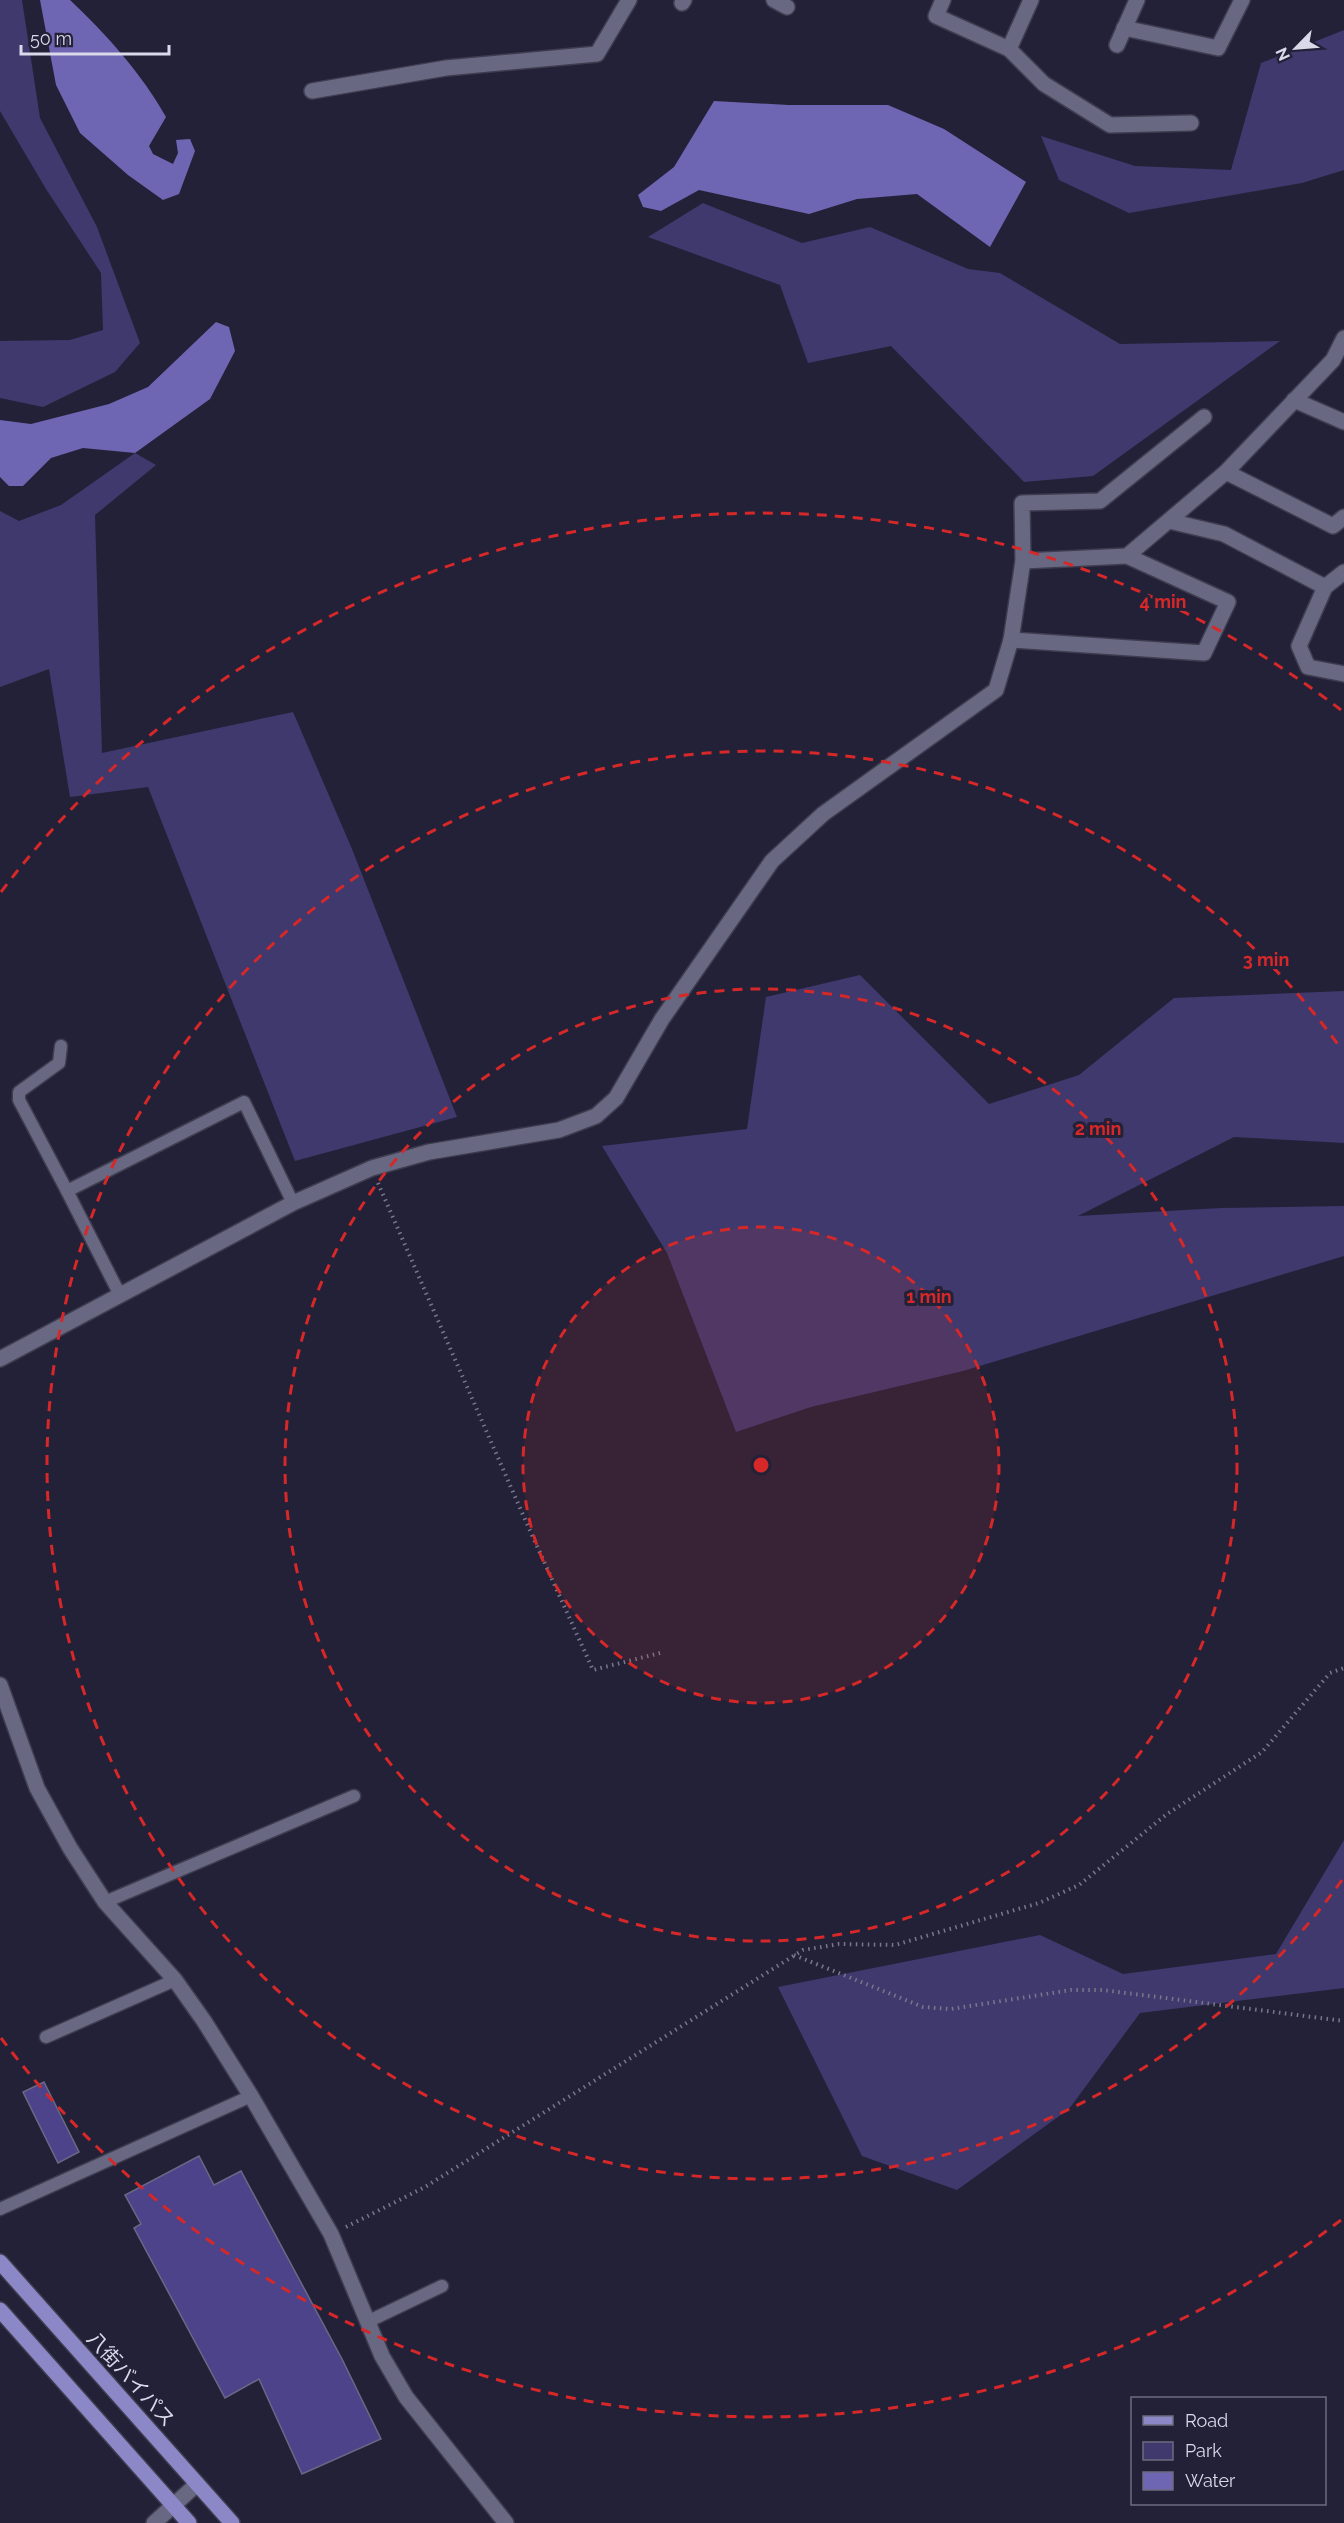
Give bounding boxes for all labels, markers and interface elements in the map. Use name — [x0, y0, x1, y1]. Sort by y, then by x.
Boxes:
scale bar — [21, 18, 170, 56]
north arrow — [1266, 18, 1326, 78]
text: 50 m — [30, 28, 72, 49]
text: N — [1272, 45, 1294, 64]
text: 4 min — [1140, 591, 1186, 612]
text: 3 min — [1243, 949, 1289, 970]
text: 2 min — [1075, 1118, 1121, 1139]
text: 1 min — [906, 1286, 952, 1307]
centre of rings — [751, 1455, 771, 1475]
street label: 八街バイパス — [82, 2327, 180, 2431]
legend — [1131, 2397, 1326, 2505]
text: Road — [1185, 2410, 1228, 2431]
text: Park — [1185, 2440, 1222, 2461]
text: Water — [1185, 2470, 1236, 2491]

